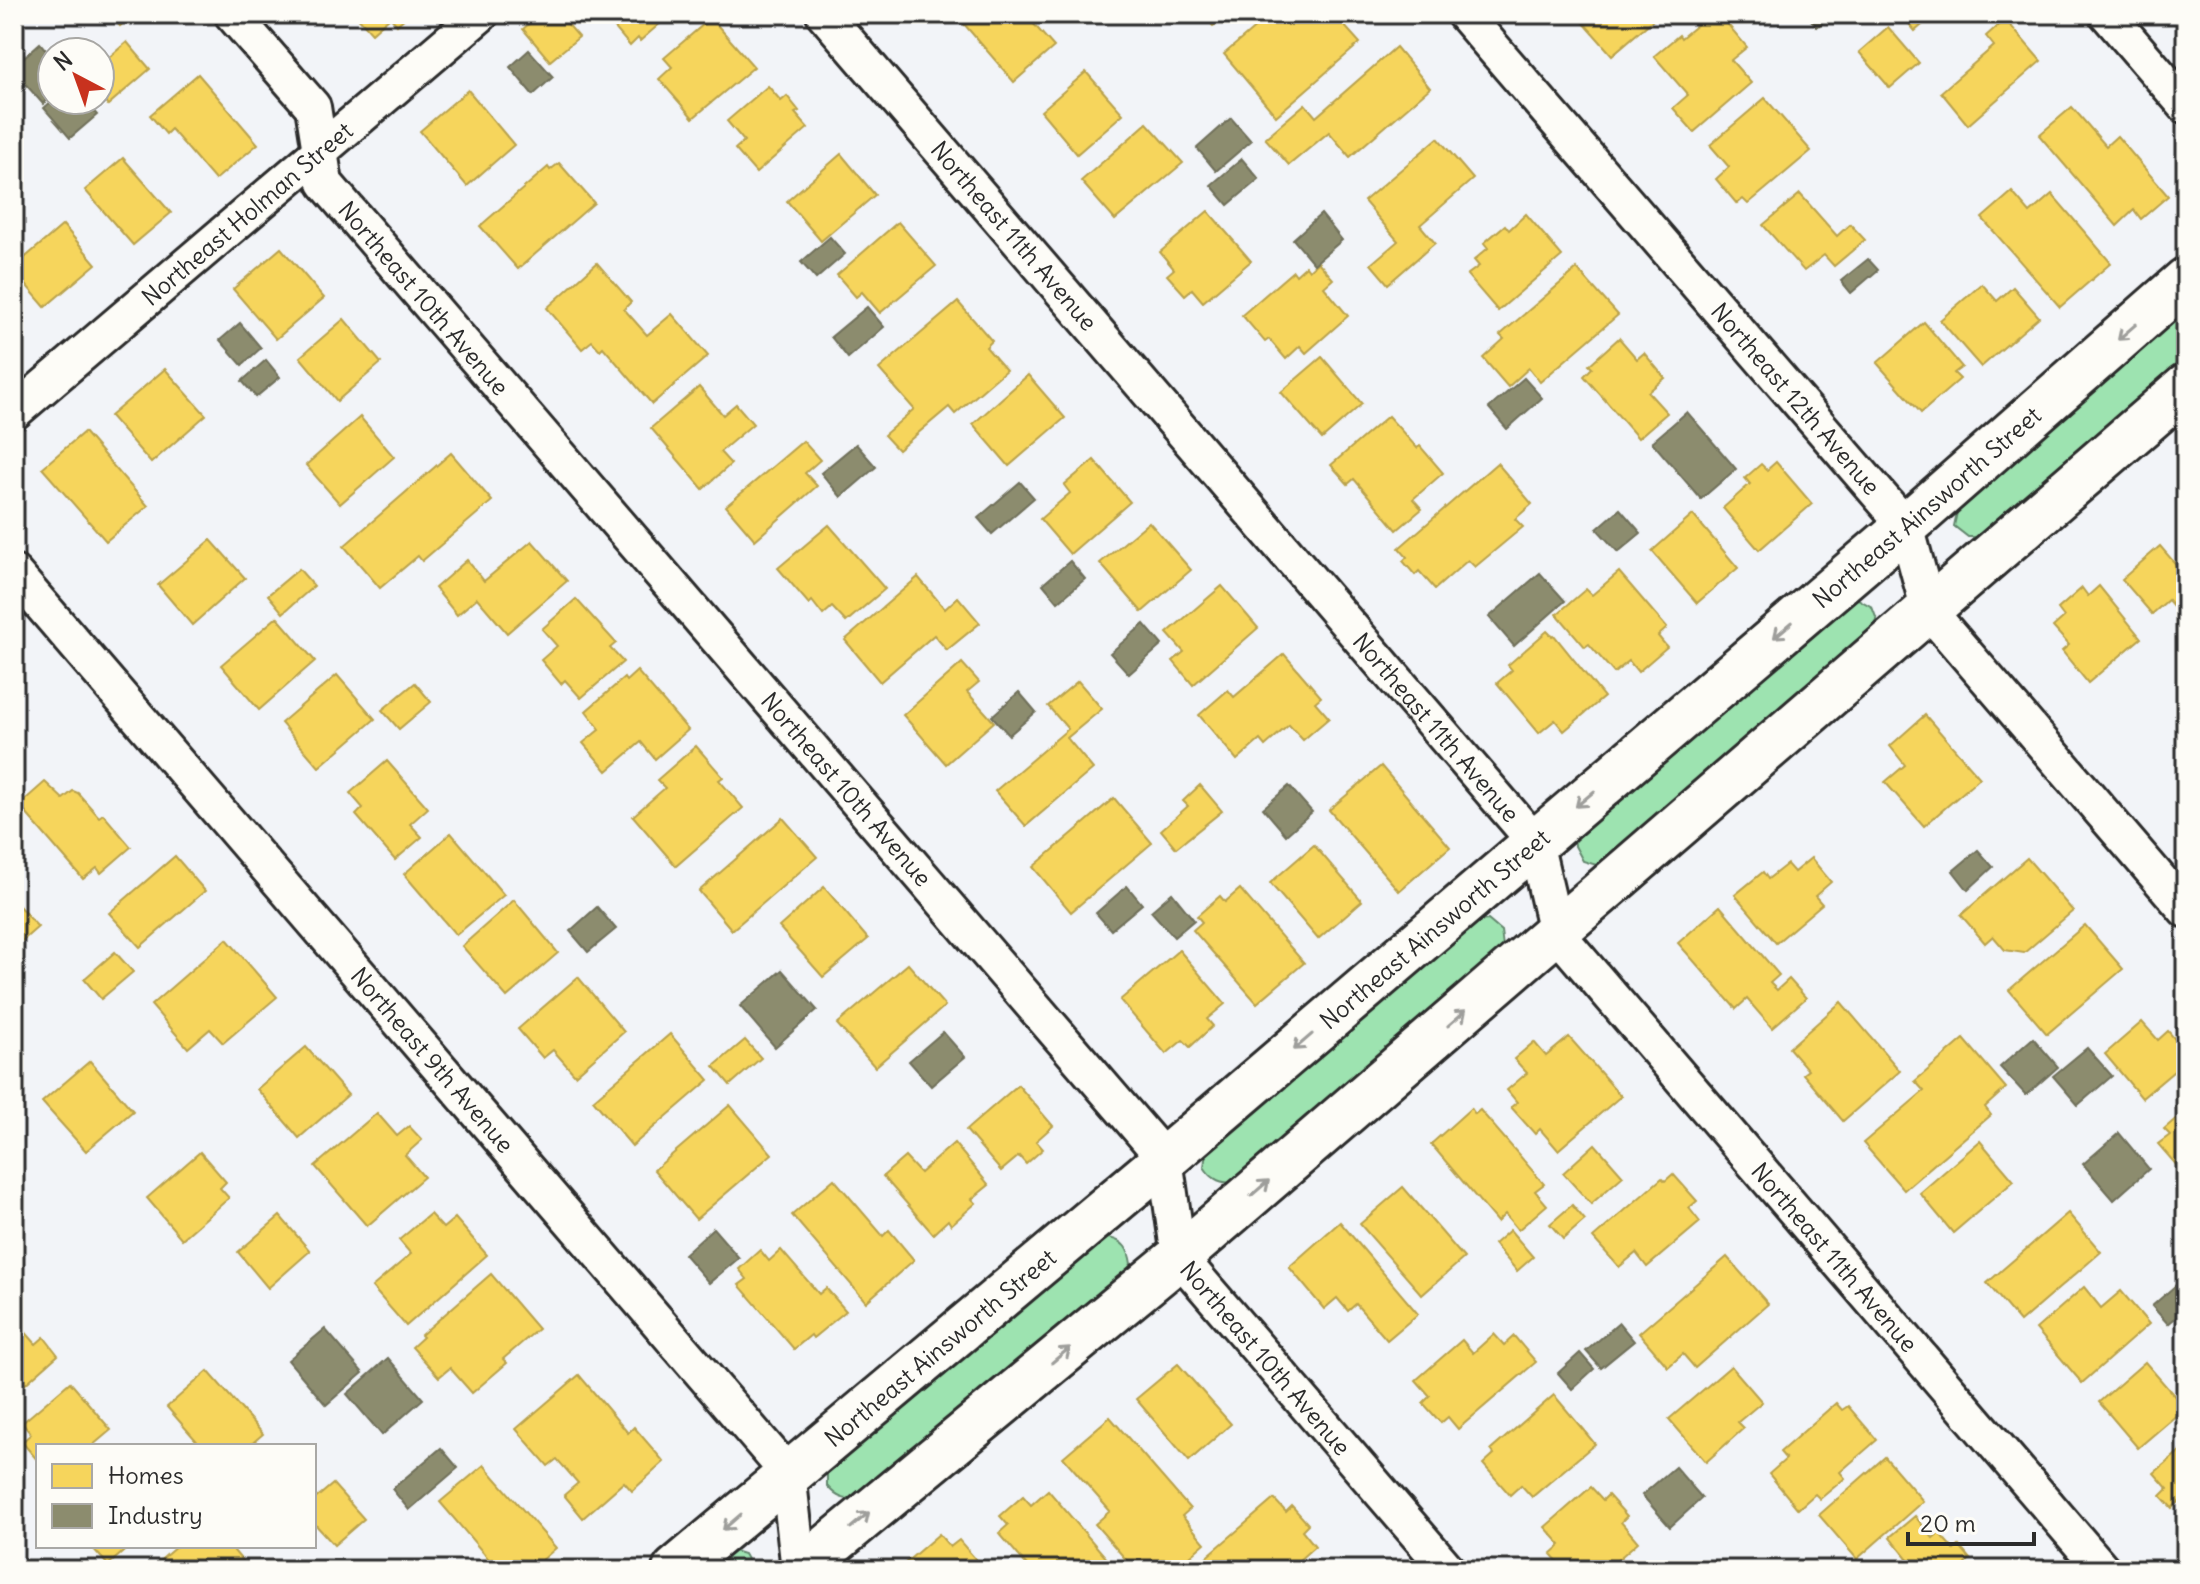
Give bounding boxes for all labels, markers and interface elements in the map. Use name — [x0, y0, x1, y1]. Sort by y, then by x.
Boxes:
north arrow — [36, 36, 116, 116]
text: N — [48, 45, 78, 76]
street label: Northeast Holman Street — [135, 115, 358, 312]
street label: Northeast 11th Avenue — [925, 135, 1104, 336]
street label: Northeast 10th Avenue — [332, 195, 516, 401]
street label: Northeast 12th Avenue — [1705, 296, 1887, 501]
one-way arrow — [2118, 322, 2138, 340]
street label: Northeast Ainsworth Street — [1806, 400, 2047, 614]
one-way arrow — [1773, 621, 1794, 639]
street label: Northeast 11th Avenue — [1347, 626, 1526, 828]
street label: Northeast 10th Avenue — [755, 686, 938, 892]
one-way arrow — [1575, 790, 1596, 808]
street label: Northeast Ainsworth Street — [1314, 822, 1555, 1035]
street label: Northeast 9th Avenue — [345, 961, 521, 1159]
one-way arrow — [1446, 1009, 1466, 1027]
one-way arrow — [1293, 1032, 1314, 1050]
street label: Northeast 11th Avenue — [1745, 1156, 1924, 1358]
one-way arrow — [1249, 1179, 1270, 1197]
street label: Northeast Ainsworth Street — [818, 1242, 1062, 1453]
street label: Northeast 10th Avenue — [1174, 1255, 1357, 1461]
one-way arrow — [1050, 1346, 1071, 1364]
legend — [36, 1444, 316, 1548]
text: Homes — [108, 1460, 184, 1490]
scale bar — [1908, 1496, 2034, 1546]
text: Industry — [108, 1500, 203, 1530]
text: 20 m — [1920, 1508, 1976, 1538]
one-way arrow — [849, 1511, 870, 1529]
one-way arrow — [722, 1512, 742, 1530]

